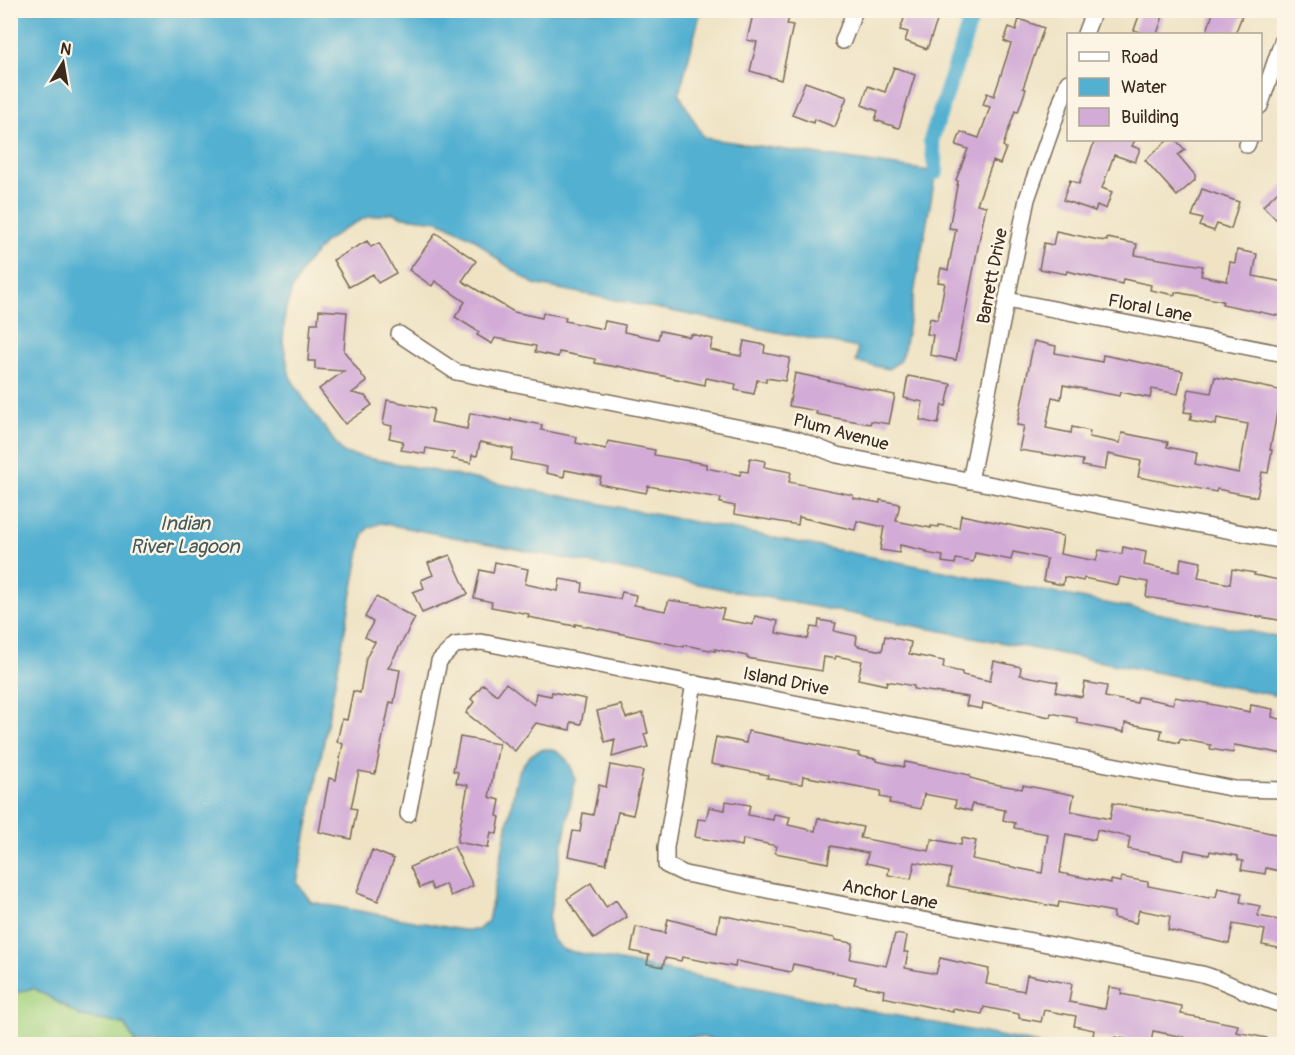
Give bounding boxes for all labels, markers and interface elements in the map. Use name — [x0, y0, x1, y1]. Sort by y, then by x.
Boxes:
north arrow — [33, 33, 93, 93]
legend — [1067, 33, 1262, 141]
text: N — [58, 38, 73, 60]
text: Road — [1121, 46, 1158, 69]
text: Water — [1121, 76, 1167, 99]
text: Building — [1121, 106, 1179, 129]
street label: Barrett Drive — [972, 226, 1013, 326]
street label: Floral Lane — [1106, 289, 1194, 328]
street label: Plum Avenue — [791, 409, 891, 456]
water label: Indian River Lagoon — [130, 511, 241, 559]
street label: Island Drive — [741, 662, 831, 701]
street label: Anchor Lane — [840, 874, 940, 915]

